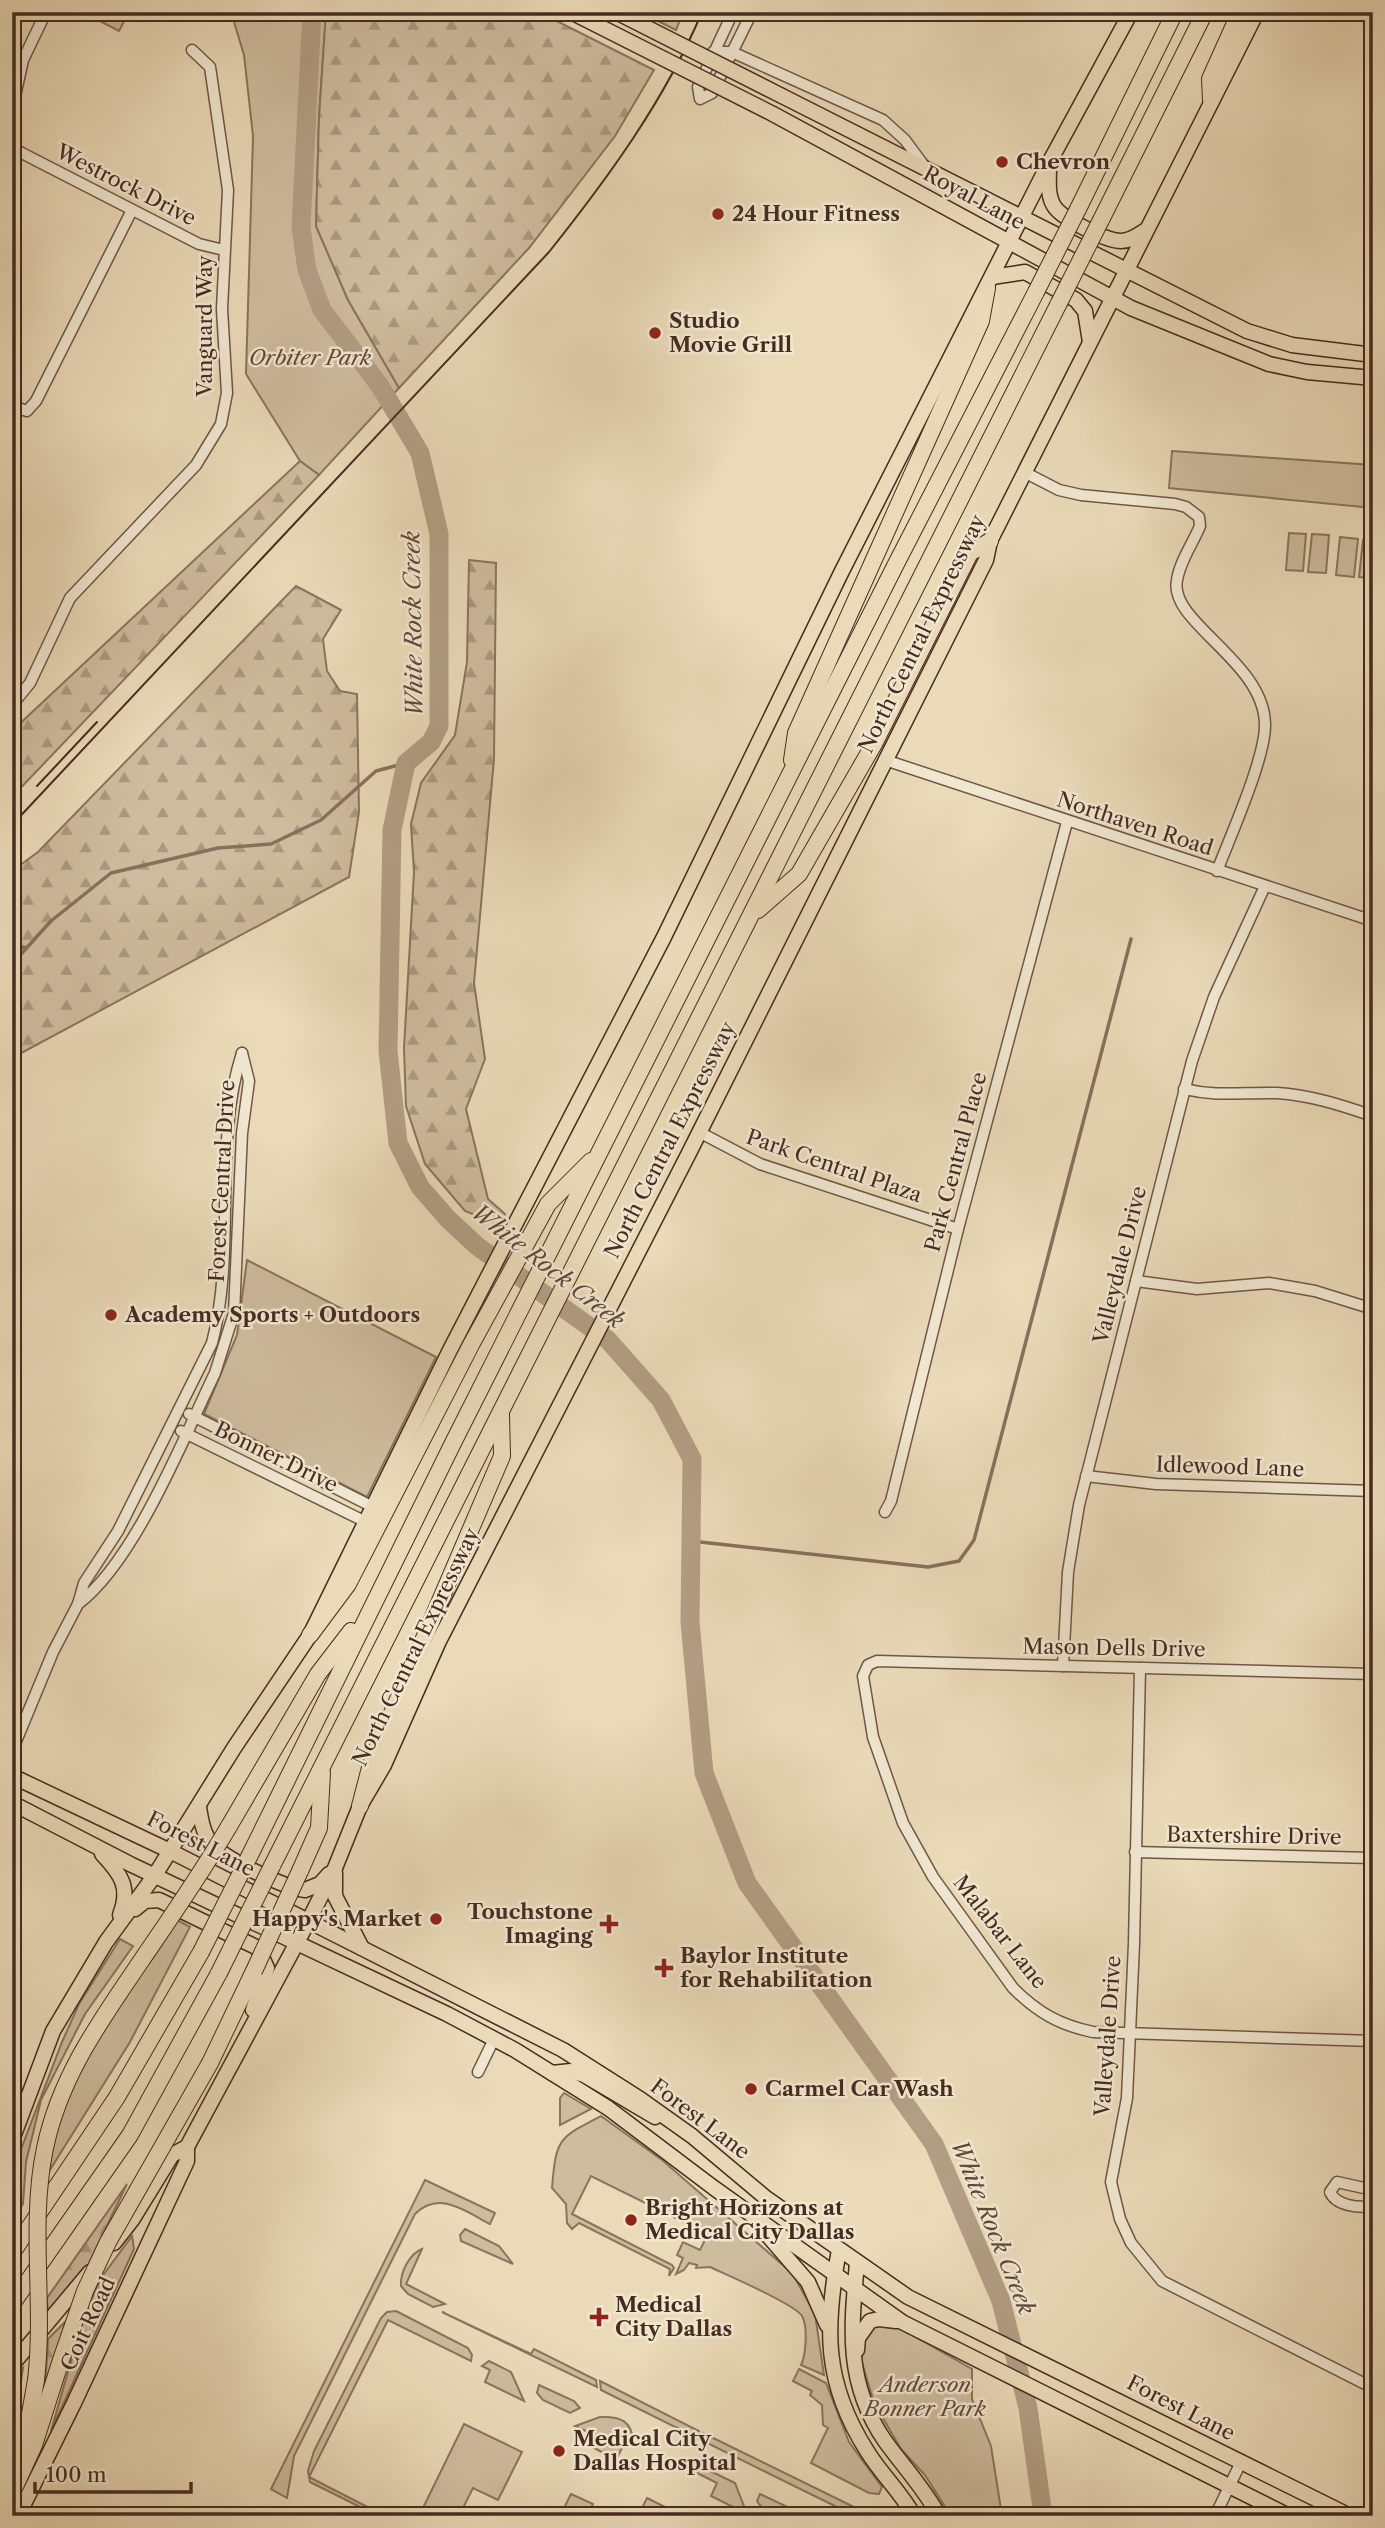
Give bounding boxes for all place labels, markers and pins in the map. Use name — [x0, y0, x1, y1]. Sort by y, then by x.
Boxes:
place label: Chevron — [1016, 149, 1111, 174]
marker: Chevron — [994, 154, 1010, 170]
place label: 24 Hour Fitness — [732, 201, 900, 226]
marker: 24 Hour Fitness — [710, 206, 726, 222]
place label: Studio Movie Grill — [669, 308, 792, 357]
marker: Studio Movie Grill — [647, 325, 663, 341]
place label: Academy Sports + Outdoors — [124, 1302, 420, 1327]
marker: Academy Sports + Outdoors — [103, 1307, 119, 1323]
place label: Touchstone Imaging — [467, 1899, 594, 1948]
place label: Happy's Market — [252, 1906, 423, 1931]
marker: Happy's Market — [428, 1911, 444, 1927]
marker: Touchstone Imaging — [599, 1914, 619, 1934]
place label: Baylor Institute for Rehabilitation — [680, 1943, 873, 1992]
marker: Baylor Institute for Rehabilitation — [654, 1958, 674, 1978]
place label: Carmel Car Wash — [765, 2076, 954, 2101]
marker: Carmel Car Wash — [743, 2081, 759, 2097]
place label: Bright Horizons at Medical City Dallas — [645, 2195, 855, 2244]
marker: Bright Horizons at Medical City Dallas — [623, 2212, 639, 2228]
place label: Medical City Dallas — [615, 2292, 732, 2341]
marker: Medical City Dallas — [589, 2307, 609, 2327]
place label: Medical City Dallas Hospital — [573, 2426, 737, 2475]
marker: Medical City Dallas Hospital — [551, 2443, 567, 2459]

